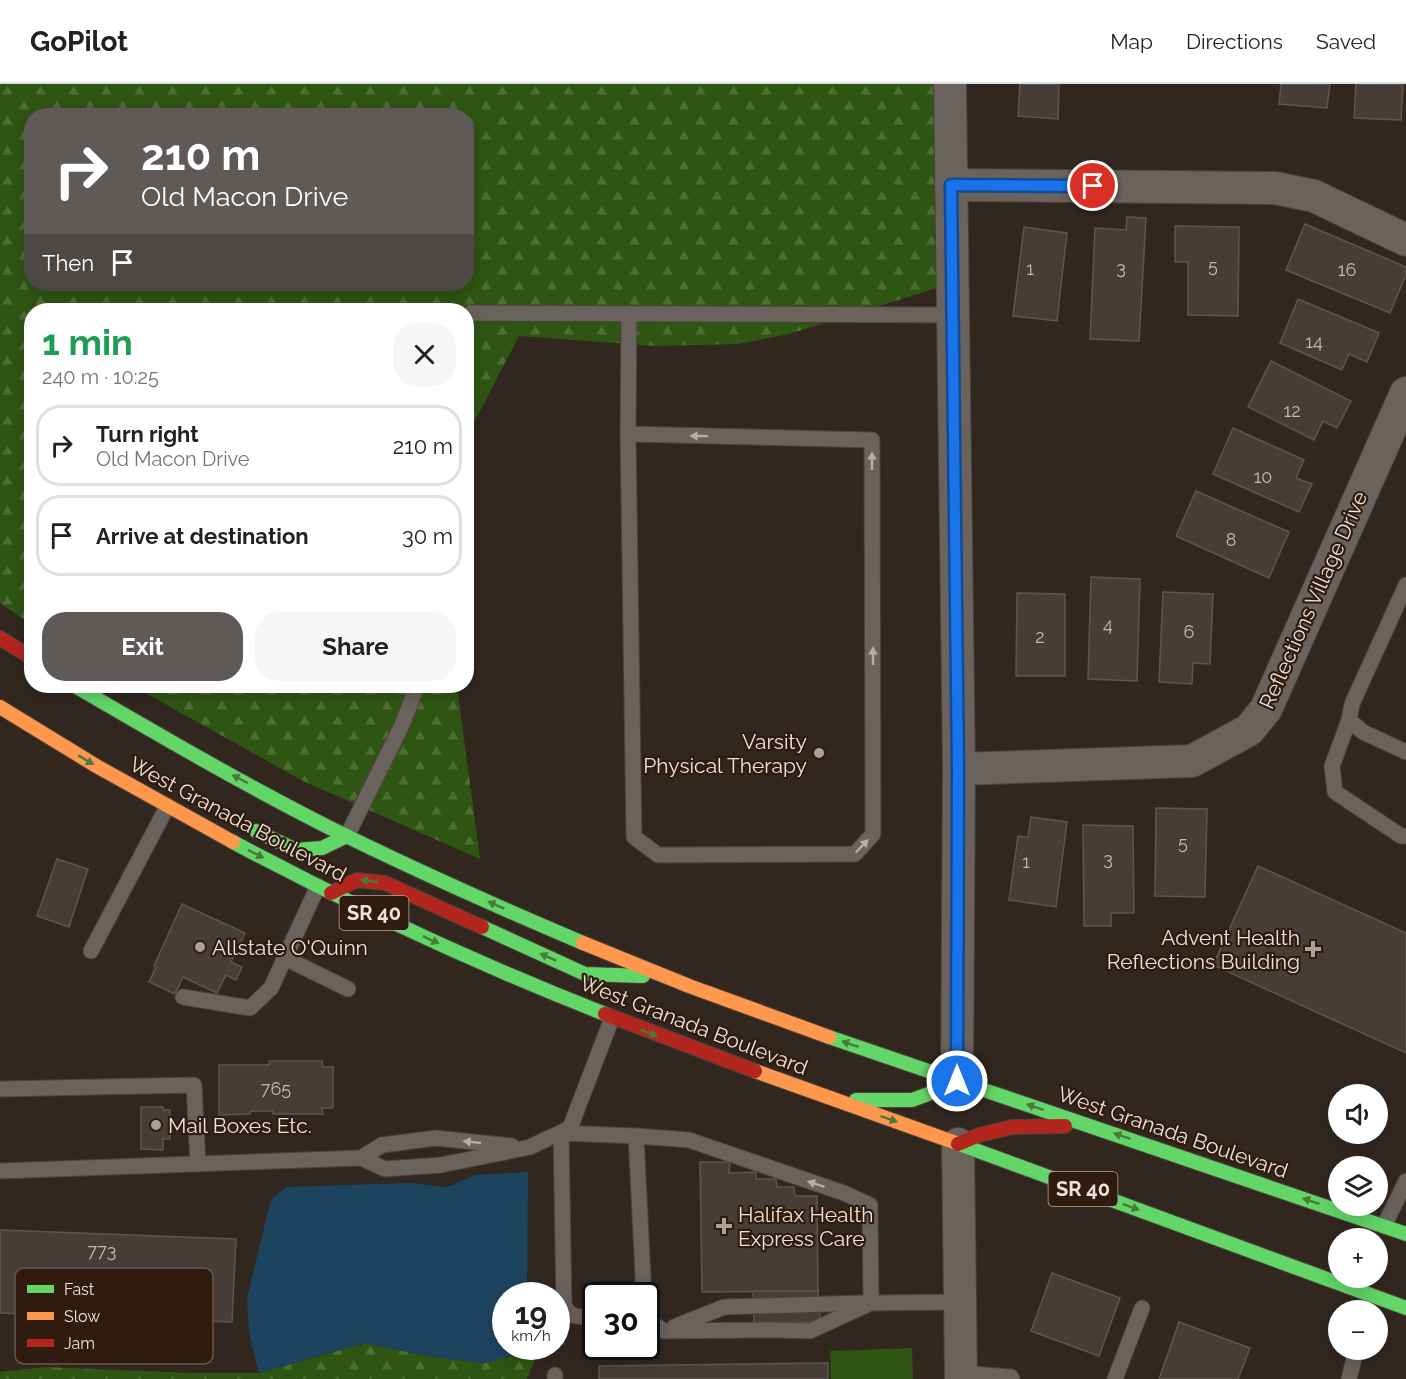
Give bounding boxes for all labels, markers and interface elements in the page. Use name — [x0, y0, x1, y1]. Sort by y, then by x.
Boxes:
text: GoPilot — [30, 25, 128, 58]
text: Map — [1110, 29, 1153, 54]
text: Directions — [1186, 29, 1283, 54]
text: Saved — [1316, 29, 1376, 54]
text: 210 m — [141, 131, 260, 180]
icon: right — [42, 132, 120, 210]
pin — [1067, 160, 1118, 211]
icon: arrive — [1076, 169, 1109, 202]
text: Old Macon Drive — [141, 181, 348, 212]
icon: arrive — [106, 246, 139, 279]
text: Then — [42, 250, 94, 276]
house number: 5 — [1208, 255, 1218, 276]
house number: 3 — [1116, 257, 1126, 278]
house number: 1 — [1026, 258, 1034, 279]
house number: 16 — [1338, 259, 1356, 280]
text: 1 min — [42, 321, 133, 363]
button: close — [393, 323, 456, 386]
house number: 14 — [1305, 331, 1323, 352]
text: 240 m · 10:25 — [42, 365, 159, 389]
house number: 12 — [1283, 400, 1301, 421]
text: Turn right — [96, 421, 199, 447]
icon: right — [45, 429, 78, 462]
one-way arrow — [689, 431, 708, 441]
text: 210 m — [393, 433, 453, 459]
text: Old Macon Drive — [96, 447, 250, 471]
one-way arrow — [867, 452, 877, 471]
house number: 10 — [1254, 466, 1272, 487]
street label: Reflections Village Drive — [1254, 487, 1372, 713]
icon: arrive — [45, 519, 78, 552]
text: Arrive at destination — [96, 523, 309, 549]
text: 30 m — [402, 523, 453, 549]
house number: 8 — [1226, 529, 1236, 550]
button: Exit — [42, 612, 243, 681]
button: Share — [255, 612, 456, 681]
house number: 4 — [1103, 614, 1113, 635]
house number: 6 — [1184, 621, 1195, 642]
house number: 2 — [1035, 626, 1045, 647]
one-way arrow — [868, 647, 878, 666]
place label: Varsity Physical Therapy — [643, 729, 807, 778]
marker: Varsity Physical Therapy — [812, 746, 826, 760]
street label: West Granada Boulevard — [125, 751, 351, 887]
one-way arrow — [78, 754, 94, 765]
one-way arrow — [231, 774, 248, 784]
house number: 5 — [1178, 832, 1188, 853]
one-way arrow — [854, 840, 868, 854]
house number: 3 — [1103, 848, 1113, 869]
one-way arrow — [247, 849, 265, 859]
house number: 1 — [1022, 851, 1030, 872]
one-way arrow — [360, 877, 379, 886]
road number: SR 40 — [340, 896, 409, 930]
one-way arrow — [486, 900, 504, 910]
place label: Advent Health Reflections Building — [1107, 925, 1300, 974]
place label: Allstate O'Quinn — [212, 935, 368, 960]
one-way arrow — [423, 936, 440, 945]
marker: Allstate O'Quinn — [193, 940, 207, 954]
marker: Advent Health Reflections Building — [1304, 940, 1322, 958]
one-way arrow — [539, 952, 557, 962]
street label: West Granada Boulevard — [577, 970, 811, 1080]
one-way arrow — [641, 1028, 659, 1038]
one-way arrow — [841, 1039, 859, 1049]
position arrow — [925, 1049, 989, 1113]
house number: 765 — [261, 1078, 291, 1099]
street label: West Granada Boulevard — [1055, 1081, 1291, 1183]
map controls — [1328, 1084, 1388, 1360]
button: sound — [1328, 1084, 1388, 1144]
one-way arrow — [1026, 1102, 1044, 1111]
place label: Mail Boxes Etc. — [168, 1113, 312, 1138]
one-way arrow — [880, 1115, 898, 1125]
marker: Mail Boxes Etc. — [149, 1118, 163, 1132]
one-way arrow — [1113, 1131, 1131, 1141]
one-way arrow — [462, 1137, 481, 1147]
button: layers — [1328, 1156, 1388, 1216]
road number: SR 40 — [1048, 1172, 1118, 1206]
one-way arrow — [807, 1179, 825, 1188]
one-way arrow — [1302, 1196, 1320, 1206]
place label: Halifax Health Express Care — [738, 1202, 873, 1251]
one-way arrow — [1122, 1203, 1140, 1213]
marker: Halifax Health Express Care — [715, 1217, 733, 1235]
button: + — [1328, 1228, 1388, 1288]
house number: 773 — [88, 1240, 116, 1261]
legend — [15, 1268, 213, 1364]
text: Fast — [64, 1280, 95, 1299]
speed limit sign: 30 — [582, 1282, 660, 1360]
text: 19 — [515, 1296, 547, 1331]
button: − — [1328, 1300, 1388, 1360]
text: Slow — [64, 1307, 100, 1326]
text: km/h — [511, 1327, 551, 1345]
text: Jam — [64, 1334, 95, 1353]

